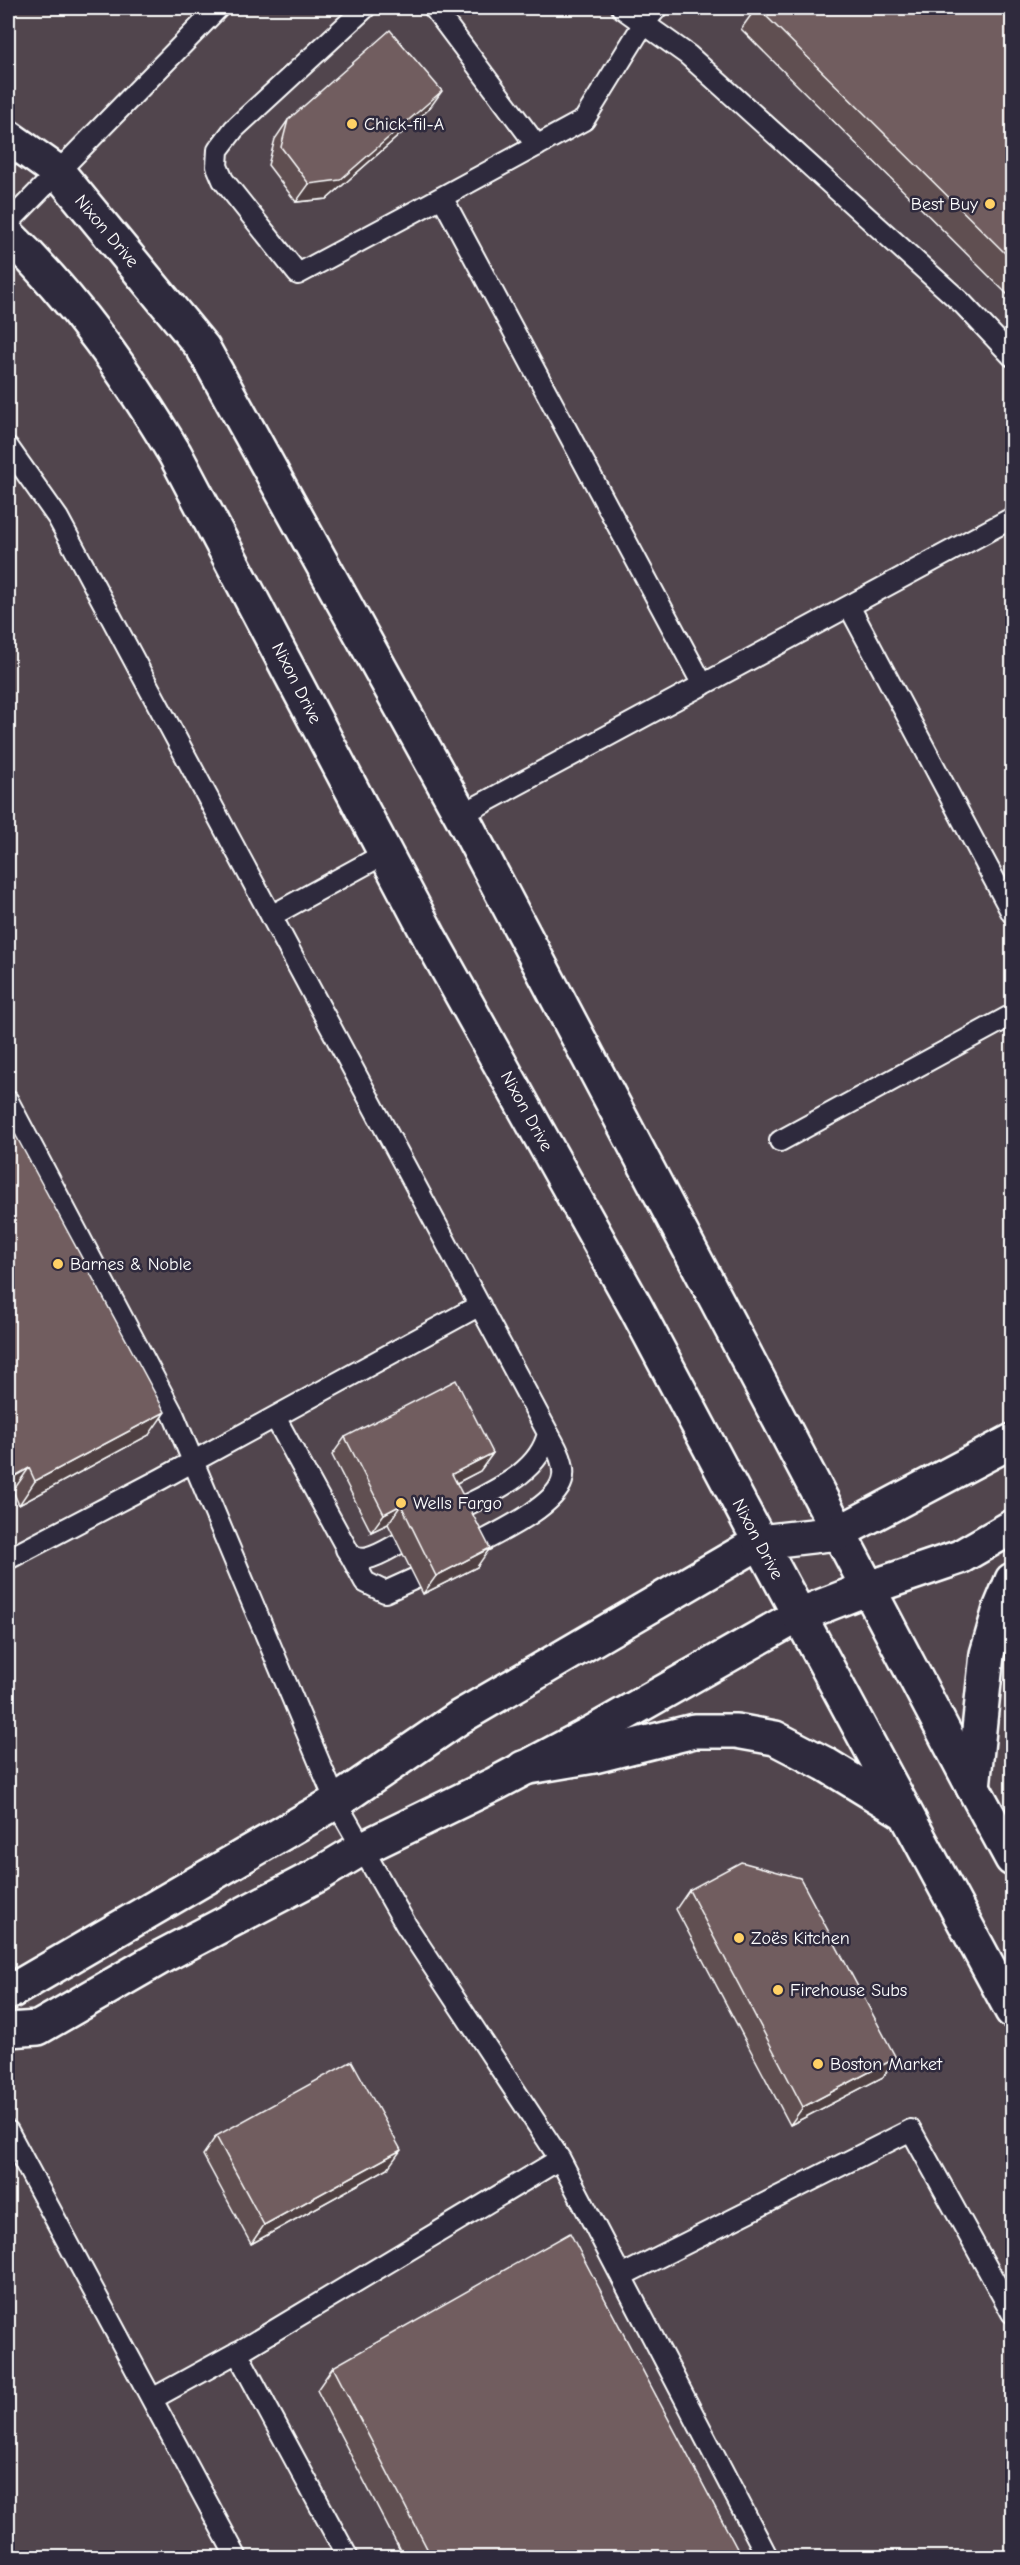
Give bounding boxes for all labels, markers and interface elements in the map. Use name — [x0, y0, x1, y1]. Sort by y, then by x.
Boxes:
place label: Chick-fil-A — [364, 114, 444, 135]
marker: Chick-fil-A — [345, 117, 359, 131]
street label: Nixon Drive — [70, 191, 143, 272]
place label: Best Buy — [911, 194, 979, 215]
marker: Best Buy — [983, 197, 997, 211]
street label: Nixon Drive — [267, 639, 326, 727]
street label: Nixon Drive — [496, 1068, 557, 1155]
place label: Barnes & Noble — [70, 1254, 192, 1275]
marker: Barnes & Noble — [51, 1257, 65, 1271]
place label: Wells Fargo — [413, 1493, 502, 1514]
street label: Nixon Drive — [728, 1495, 788, 1583]
marker: Wells Fargo — [394, 1496, 408, 1510]
place label: Zoës Kitchen — [751, 1928, 850, 1949]
marker: Zoës Kitchen — [732, 1931, 746, 1945]
place label: Firehouse Subs — [790, 1980, 907, 2001]
marker: Firehouse Subs — [771, 1983, 785, 1997]
place label: Boston Market — [830, 2054, 943, 2075]
marker: Boston Market — [811, 2057, 825, 2071]

